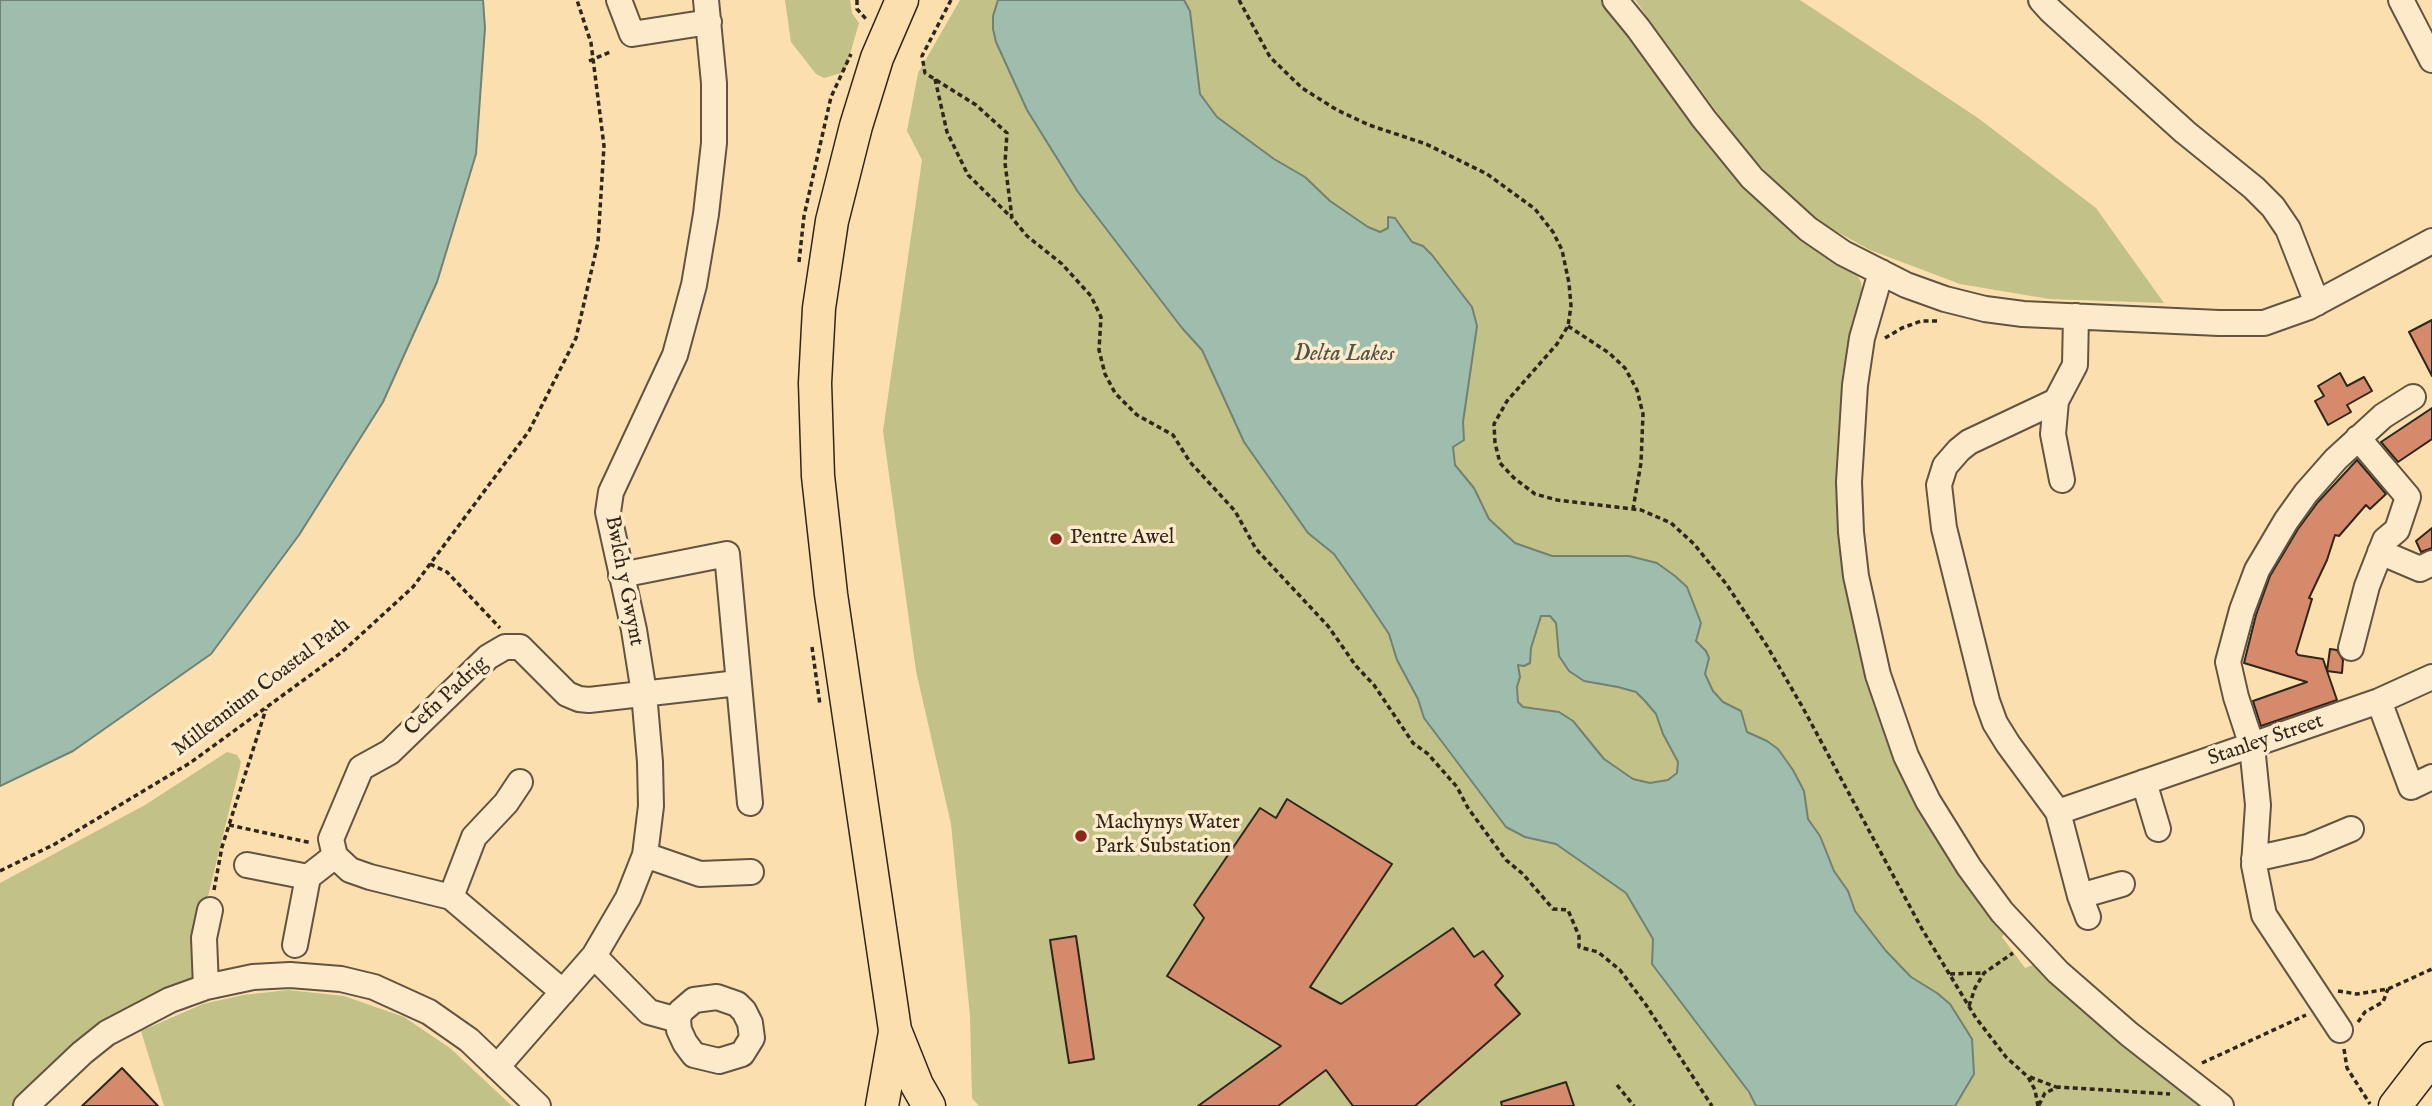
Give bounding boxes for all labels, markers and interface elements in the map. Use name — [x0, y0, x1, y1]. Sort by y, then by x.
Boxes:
water label: Delta Lakes — [1294, 341, 1394, 369]
street label: Bwlch y Gwynt — [598, 514, 648, 648]
place label: Pentre Awel — [1070, 526, 1175, 552]
marker: Pentre Awel — [1048, 531, 1064, 547]
street label: Millennium Coastal Path — [169, 613, 355, 763]
street label: Cefn Padrig — [400, 652, 494, 742]
street label: Stanley Street — [2205, 709, 2327, 773]
place label: Machynys Water Park Substation — [1095, 811, 1240, 861]
marker: Machynys Water Park Substation — [1073, 828, 1089, 844]

